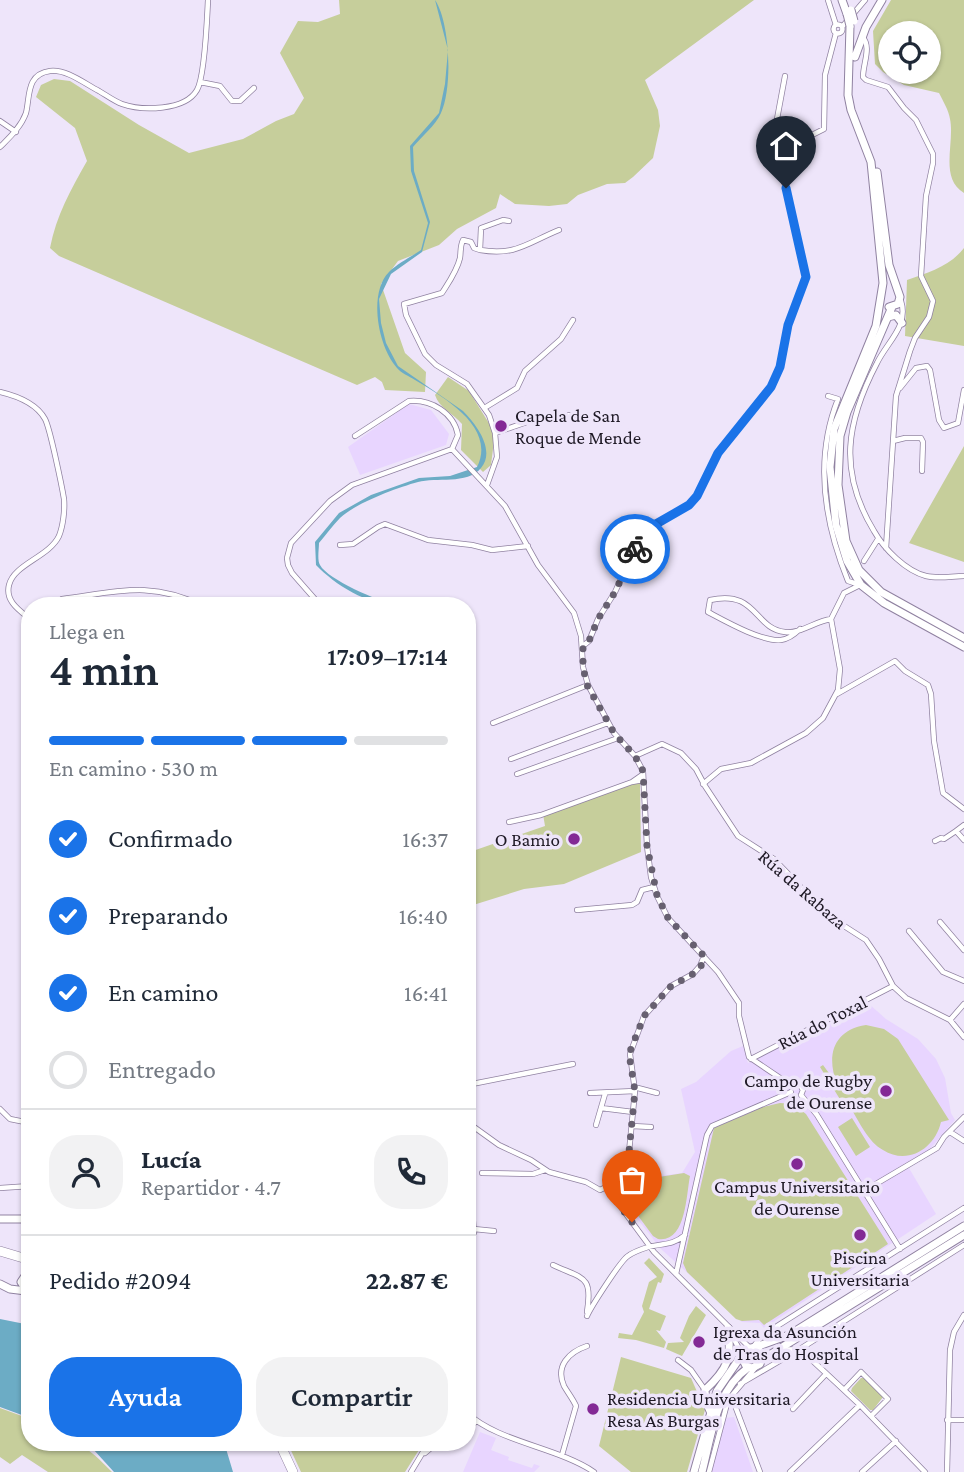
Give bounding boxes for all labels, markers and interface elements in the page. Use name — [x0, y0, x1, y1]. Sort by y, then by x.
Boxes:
map controls — [878, 21, 941, 84]
button: locate — [878, 21, 941, 84]
pin — [756, 116, 816, 188]
icon: home — [767, 127, 805, 165]
place label: Capela de San Roque de Mende — [515, 405, 641, 448]
marker: Capela de San Roque de Mende — [493, 418, 509, 434]
courier — [600, 514, 670, 584]
icon: bike — [616, 530, 654, 568]
text: Llega en — [49, 618, 125, 644]
text: 17:09–17:14 — [327, 642, 448, 671]
text: 4 min — [49, 644, 159, 695]
text: En camino · 530 m — [49, 755, 218, 781]
icon: check — [49, 820, 87, 858]
text: Confirmado — [108, 824, 233, 853]
text: 16:37 — [402, 826, 448, 852]
place label: O Bamio — [495, 829, 560, 850]
marker: O Bamio — [566, 831, 582, 847]
street label: Rúa da Rabaza — [754, 845, 851, 933]
icon: check — [49, 897, 87, 935]
text: Preparando — [108, 901, 228, 930]
text: 16:40 — [399, 903, 448, 929]
icon: check — [49, 974, 87, 1012]
text: En camino — [108, 978, 218, 1007]
text: 16:41 — [404, 980, 448, 1006]
street label: Rúa do Toxal — [774, 991, 870, 1054]
text: Entregado — [108, 1055, 216, 1084]
place label: Campo de Rugby de Ourense — [744, 1070, 872, 1113]
marker: Campo de Rugby de Ourense — [878, 1083, 894, 1099]
button: person — [49, 1135, 123, 1209]
button: phone — [374, 1135, 448, 1209]
text: Lucía — [141, 1145, 201, 1174]
pin — [602, 1150, 662, 1222]
marker: Campus Universitario de Ourense — [789, 1156, 805, 1172]
icon: bag — [613, 1161, 651, 1199]
text: Repartidor · 4.7 — [141, 1174, 281, 1200]
place label: Campus Universitario de Ourense — [714, 1176, 880, 1219]
marker: Piscina Universitaria — [852, 1227, 868, 1243]
place label: Piscina Universitaria — [810, 1247, 910, 1290]
text: Pedido #2094 — [49, 1266, 192, 1295]
text: 22.87 € — [366, 1266, 448, 1295]
place label: Igrexa da Asunción de Tras do Hospital — [713, 1321, 859, 1364]
marker: Igrexa da Asunción de Tras do Hospital — [691, 1334, 707, 1350]
button: Ayuda — [49, 1357, 242, 1437]
button: Compartir — [256, 1357, 448, 1437]
place label: Residencia Universitaria Resa As Burgas — [607, 1388, 791, 1431]
marker: Residencia Universitaria Resa As Burgas — [585, 1401, 601, 1417]

